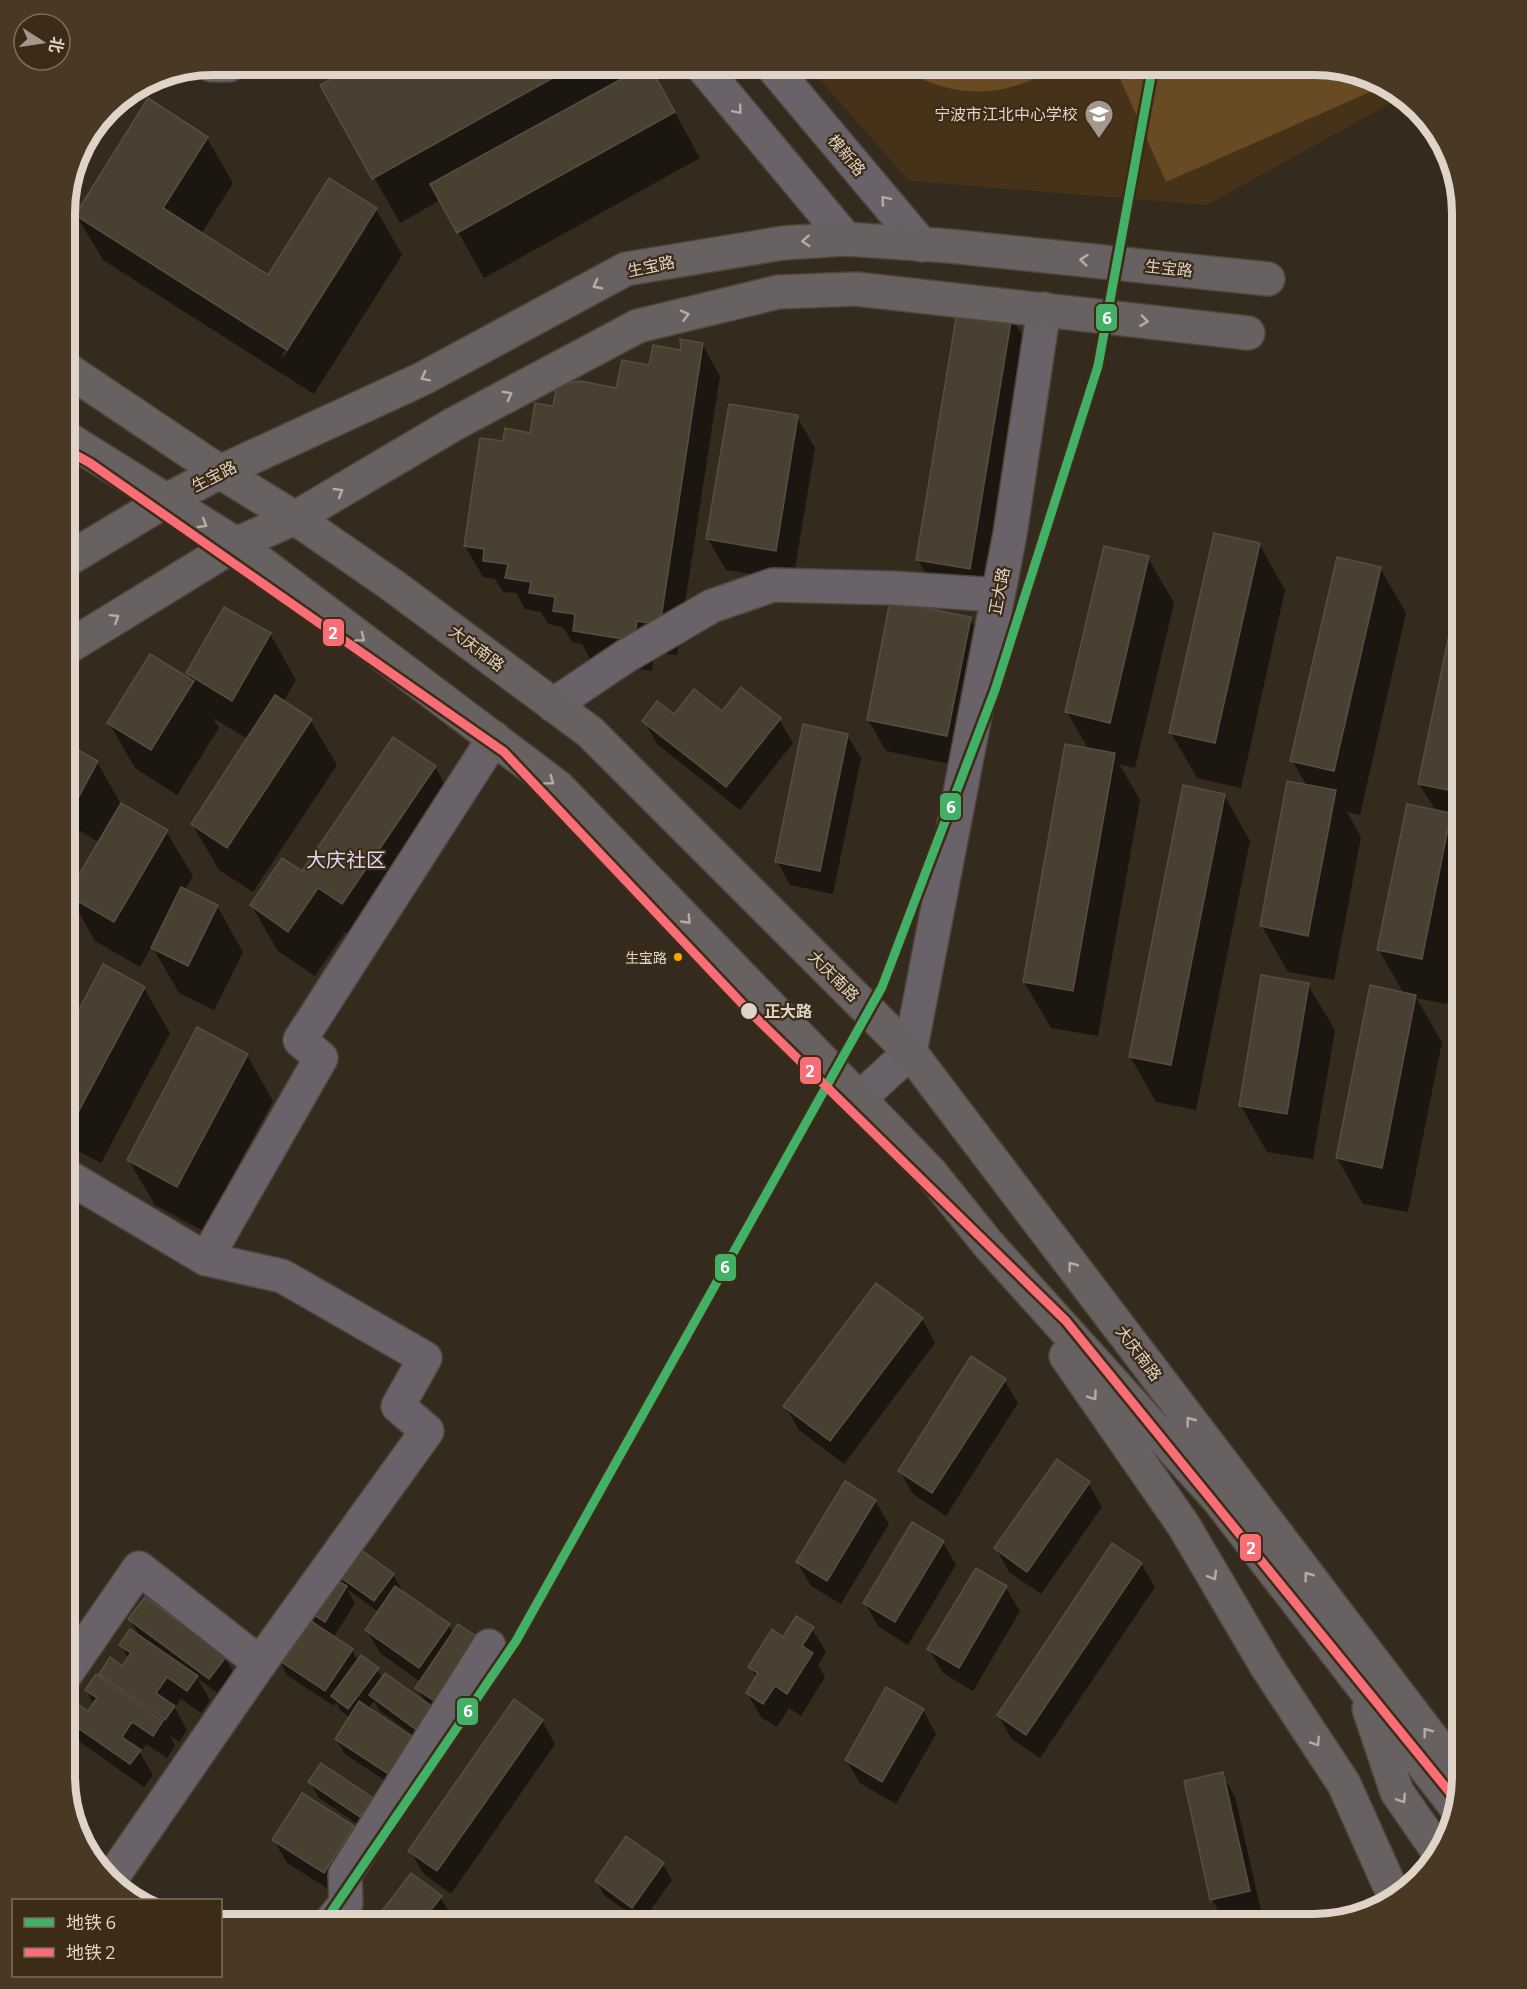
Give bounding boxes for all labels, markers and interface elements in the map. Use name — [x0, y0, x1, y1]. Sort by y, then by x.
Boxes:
north arrow — [12, 12, 72, 72]
text: 北 — [45, 35, 67, 55]
school or university icon: 宁波市江北中心学校 — [1083, 98, 1115, 140]
one-way arrow — [731, 103, 742, 114]
place label: 宁波市江北中心学校 — [934, 105, 1078, 124]
street label: 槐新路 — [824, 131, 869, 180]
one-way arrow — [881, 196, 892, 207]
one-way arrow — [802, 235, 811, 248]
street label: 生宝路 — [626, 252, 677, 281]
one-way arrow — [1080, 254, 1089, 267]
street label: 生宝路 — [1144, 257, 1194, 280]
one-way arrow — [592, 278, 603, 289]
line badge: 6 — [1095, 303, 1118, 332]
one-way arrow — [679, 309, 689, 322]
text: 6 — [1102, 309, 1112, 328]
one-way arrow — [1139, 314, 1149, 327]
one-way arrow — [421, 370, 431, 381]
one-way arrow — [502, 391, 513, 403]
street label: 生宝路 — [189, 457, 240, 496]
one-way arrow — [333, 488, 343, 499]
one-way arrow — [197, 517, 207, 529]
street label: 正大路 — [986, 566, 1013, 616]
one-way arrow — [108, 615, 119, 626]
line badge: 2 — [322, 618, 345, 647]
street label: 大庆南路 — [445, 622, 508, 675]
text: 2 — [328, 624, 338, 643]
one-way arrow — [354, 631, 365, 642]
one-way arrow — [544, 773, 555, 784]
line badge: 6 — [939, 792, 962, 821]
text: 6 — [946, 798, 956, 817]
district label: 大庆社区 — [306, 848, 386, 872]
one-way arrow — [680, 913, 691, 923]
street label: 大庆南路 — [804, 947, 863, 1006]
place label: 生宝路 — [625, 950, 667, 967]
marker: 生宝路 — [672, 951, 684, 963]
marker: 正大路 — [739, 1001, 759, 1021]
place label: 正大路 — [764, 1002, 812, 1021]
line badge: 2 — [799, 1056, 822, 1085]
text: 2 — [805, 1062, 815, 1081]
line badge: 6 — [714, 1253, 737, 1282]
text: 6 — [720, 1258, 730, 1277]
one-way arrow — [1069, 1262, 1080, 1273]
street label: 大庆南路 — [1112, 1322, 1165, 1385]
one-way arrow — [1086, 1389, 1097, 1400]
one-way arrow — [1187, 1417, 1198, 1428]
line badge: 2 — [1239, 1533, 1262, 1562]
text: 2 — [1246, 1539, 1256, 1558]
one-way arrow — [1206, 1570, 1218, 1580]
one-way arrow — [1305, 1572, 1316, 1583]
line badge: 6 — [456, 1697, 479, 1726]
text: 6 — [463, 1702, 473, 1721]
one-way arrow — [1423, 1727, 1434, 1738]
one-way arrow — [1309, 1736, 1321, 1746]
one-way arrow — [1395, 1792, 1406, 1803]
legend — [12, 1899, 222, 1977]
text: 地铁 6 — [66, 1912, 116, 1934]
text: 地铁 2 — [66, 1942, 115, 1964]

